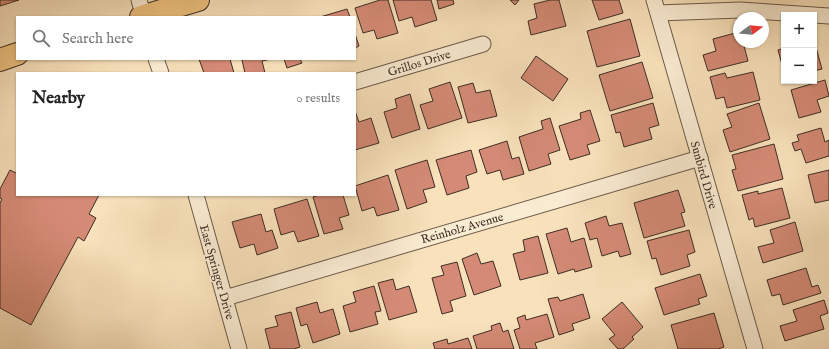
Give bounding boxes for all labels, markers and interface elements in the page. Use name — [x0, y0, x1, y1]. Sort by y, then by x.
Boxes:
north arrow — [733, 12, 769, 48]
map controls — [781, 12, 817, 84]
button: + — [781, 12, 817, 48]
search box — [16, 16, 356, 60]
icon: search — [30, 27, 52, 49]
text: Search here — [62, 29, 133, 48]
street label: Grillos Drive — [386, 47, 453, 80]
button: − — [781, 48, 817, 84]
text: Nearby — [32, 88, 85, 109]
text: 0 results — [296, 90, 340, 107]
street label: Sunbird Drive — [687, 140, 720, 211]
street label: Reinholz Avenue — [419, 209, 506, 247]
street label: East Springer Drive — [195, 223, 237, 322]

